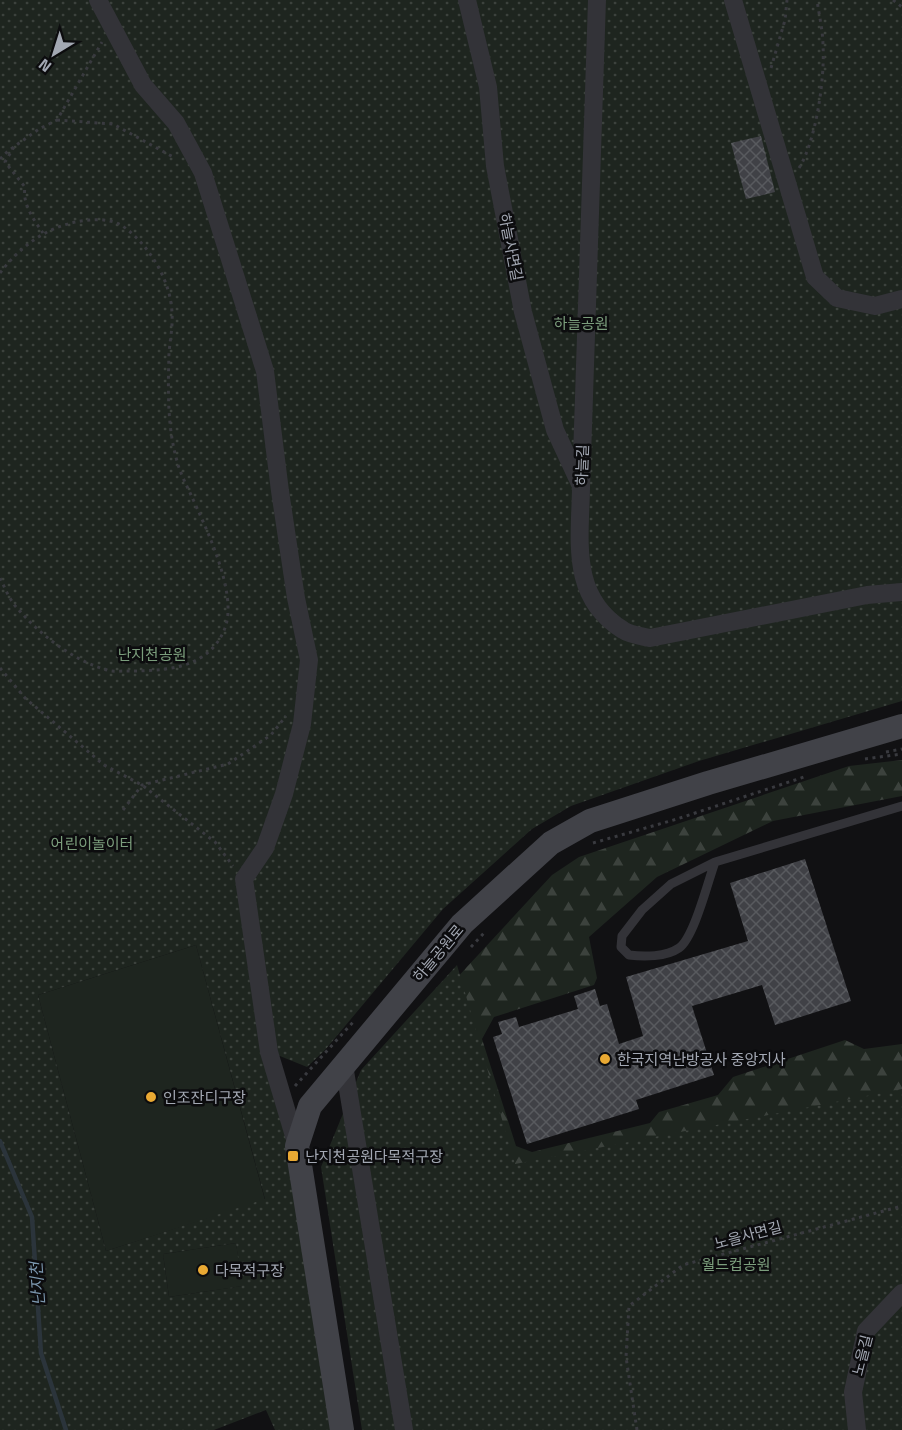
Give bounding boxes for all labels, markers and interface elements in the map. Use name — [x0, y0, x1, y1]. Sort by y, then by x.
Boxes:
north arrow — [24, 24, 84, 84]
text: N — [33, 53, 57, 79]
street label: 하늘사면길 — [493, 211, 529, 283]
park label: 하늘공원 — [553, 312, 609, 335]
street label: 하늘길 — [570, 444, 594, 486]
park label: 난지천공원 — [117, 643, 187, 666]
park label: 어린이놀이터 — [51, 832, 133, 855]
street label: 하늘공원로 — [407, 919, 469, 987]
place label: 한국지역난방공사 중앙지사 — [617, 1048, 786, 1071]
marker: 한국지역난방공사 중앙지사 — [598, 1052, 612, 1066]
place label: 인조잔디구장 — [163, 1086, 246, 1109]
marker: 인조잔디구장 — [144, 1090, 158, 1104]
place label: 난지천공원다목적구장 — [305, 1145, 443, 1168]
marker: 난지천공원다목적구장 — [286, 1149, 300, 1163]
street label: 노을사면길 — [712, 1215, 784, 1255]
park label: 월드컵공원 — [701, 1253, 771, 1276]
water label: 난지천 — [23, 1259, 51, 1307]
place label: 다목적구장 — [215, 1259, 284, 1282]
marker: 다목적구장 — [196, 1263, 210, 1277]
street label: 노을길 — [846, 1332, 878, 1378]

